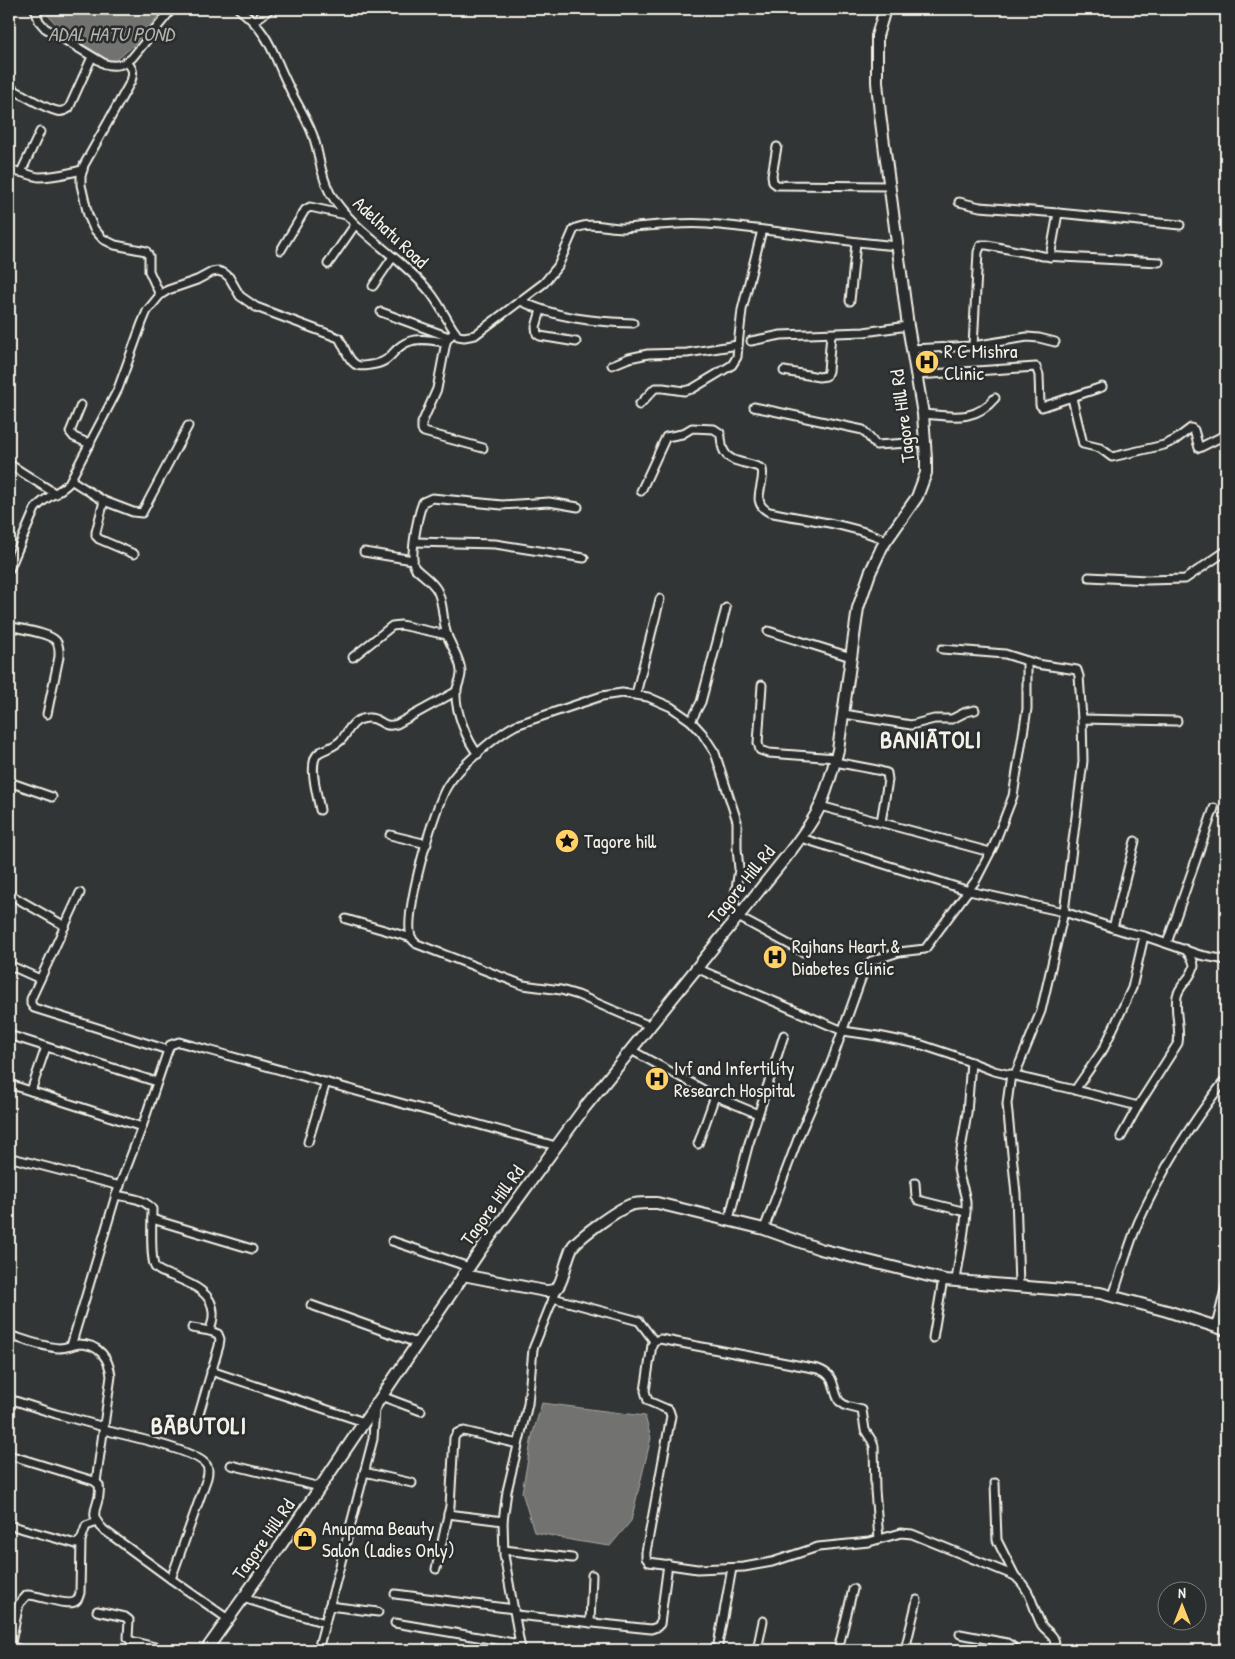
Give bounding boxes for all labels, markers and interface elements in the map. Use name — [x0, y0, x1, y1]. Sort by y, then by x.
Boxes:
water label: ADAL HATU POND — [48, 20, 177, 47]
street label: Adelhatu Road — [348, 190, 435, 274]
place label: R C Mishra Clinic — [944, 338, 1018, 386]
hospital icon: R C Mishra Clinic — [914, 349, 940, 375]
street label: Tagore Hill Rd — [883, 367, 921, 464]
district label: BANIĀTOLI — [880, 723, 982, 755]
place icon: Tagore hill — [554, 828, 580, 854]
place label: Tagore hill — [584, 828, 657, 854]
street label: Tagore Hill Rd — [701, 839, 781, 928]
place label: Rajhans Heart & Diabetes Clinic — [792, 933, 900, 981]
hospital icon: Rajhans Heart & Diabetes Clinic — [762, 944, 788, 970]
place label: Ivf and Infertility Research Hospital — [674, 1055, 796, 1103]
hospital icon: Ivf and Infertility Research Hospital — [644, 1066, 670, 1092]
street label: Tagore Hill Rd — [454, 1159, 530, 1250]
district label: BĀBUTOLI — [151, 1409, 247, 1441]
street label: Tagore Hill Rd — [226, 1493, 301, 1585]
place label: Anupama Beauty Salon (Ladies Only) — [322, 1515, 455, 1563]
shop icon: Anupama Beauty Salon (Ladies Only) — [292, 1526, 318, 1552]
north arrow — [1158, 1582, 1208, 1632]
text: N — [1178, 1583, 1186, 1602]

